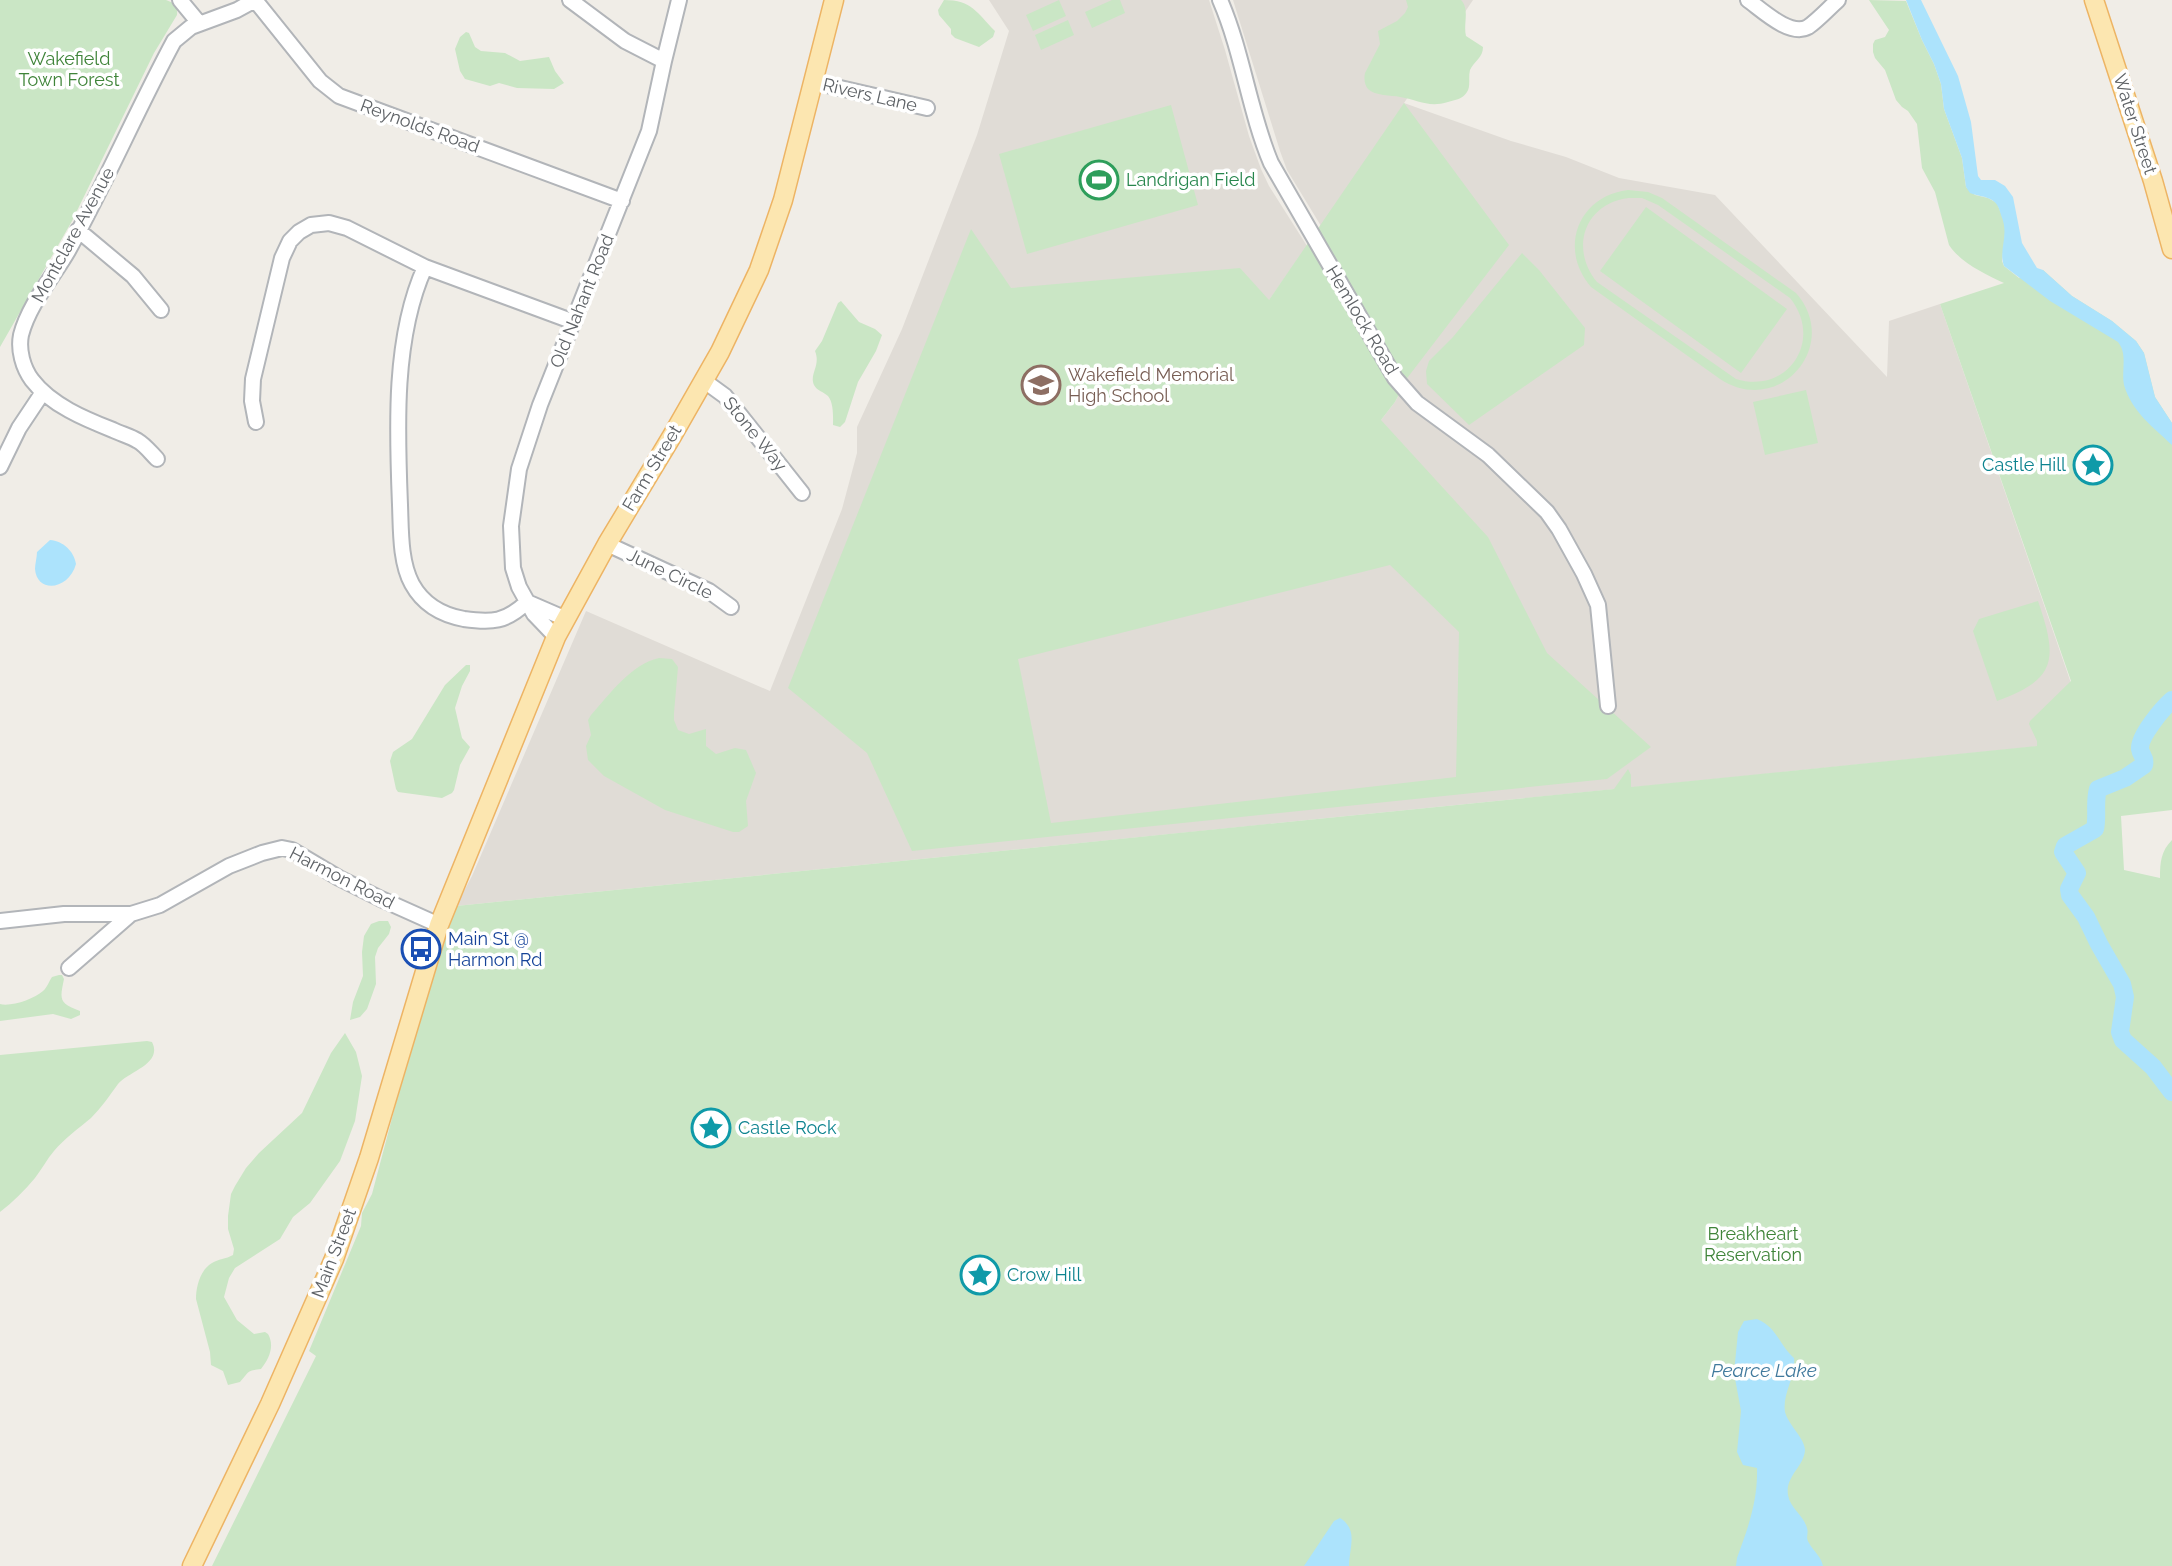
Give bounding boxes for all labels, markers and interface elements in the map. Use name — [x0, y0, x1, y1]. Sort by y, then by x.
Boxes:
park label: Wakefield Town Forest — [18, 48, 120, 90]
street label: Water Street — [2109, 71, 2162, 177]
street label: Rivers Lane — [821, 73, 920, 116]
street label: Reynolds Road — [358, 94, 483, 157]
sports icon: Landrigan Field — [1078, 159, 1120, 201]
street label: Montclare Avenue — [27, 163, 119, 306]
place label: Landrigan Field — [1126, 169, 1255, 190]
street label: Old Nahant Road — [545, 231, 618, 371]
street label: Hemlock Road — [1322, 262, 1403, 378]
school or university icon: Wakefield Memorial High School — [1020, 364, 1062, 406]
place label: Wakefield Memorial High School — [1068, 364, 1234, 406]
street label: Stone Way — [719, 392, 792, 475]
street label: Farm Street — [618, 421, 685, 515]
place icon: Castle Hill — [2072, 444, 2114, 486]
place label: Castle Hill — [1982, 454, 2066, 475]
street label: June Circle — [624, 544, 717, 603]
street label: Harmon Road — [286, 842, 398, 913]
bus stop icon: Main St @ Harmon Rd — [400, 928, 442, 970]
place label: Main St @ Harmon Rd — [448, 928, 542, 970]
place icon: Castle Rock — [690, 1107, 732, 1149]
place label: Castle Rock — [738, 1117, 837, 1138]
street label: Main Street — [307, 1205, 360, 1301]
park label: Breakheart Reservation — [1704, 1223, 1802, 1265]
place icon: Crow Hill — [959, 1254, 1001, 1296]
place label: Crow Hill — [1007, 1264, 1082, 1285]
water label: Pearce Lake — [1711, 1359, 1817, 1381]

